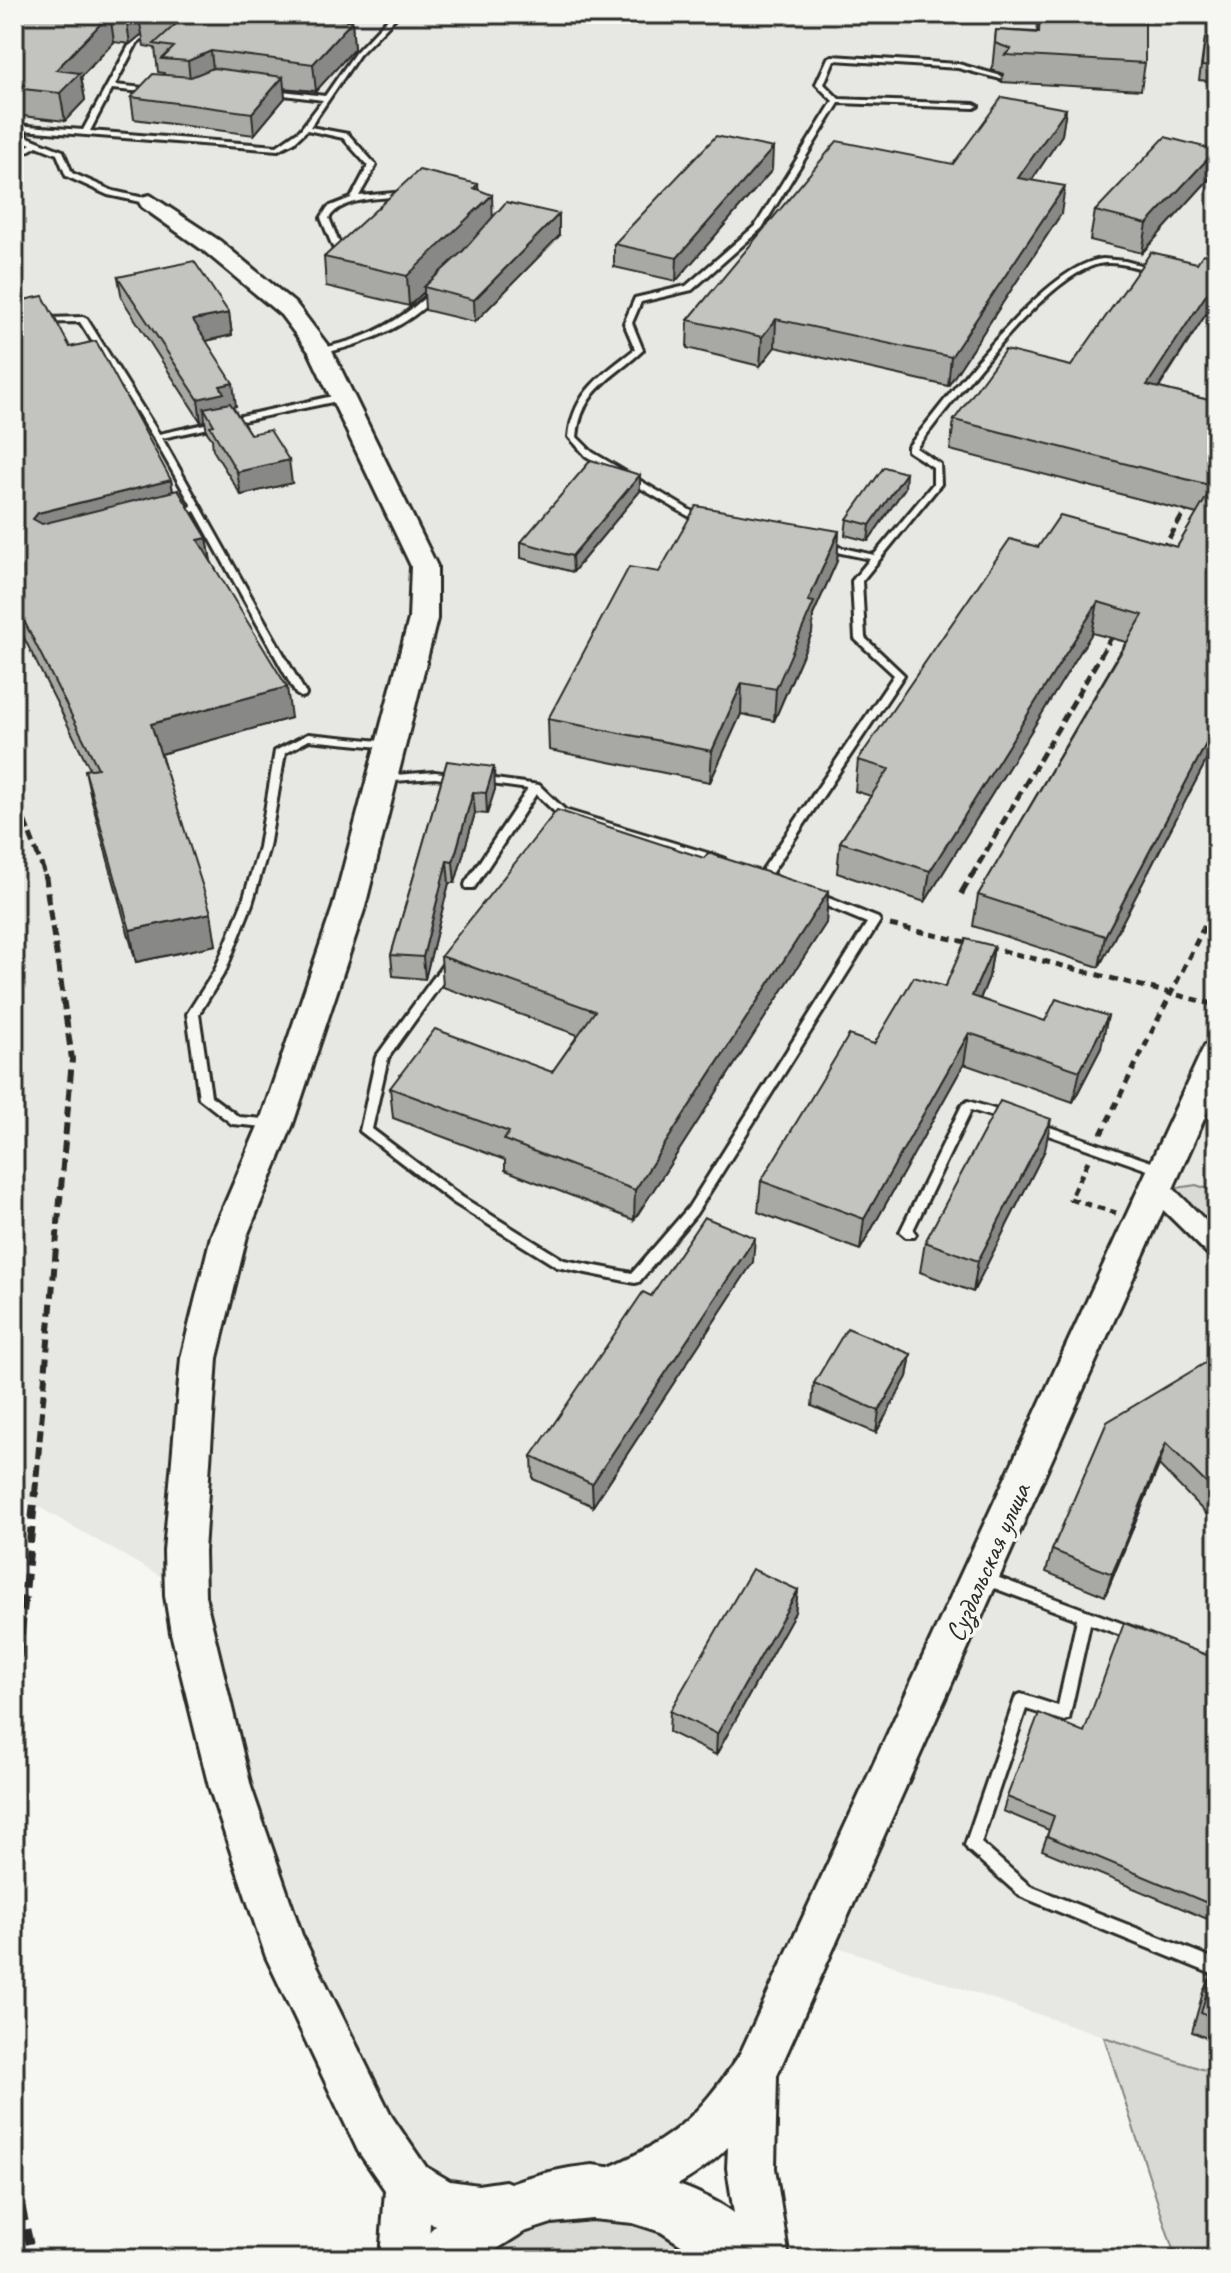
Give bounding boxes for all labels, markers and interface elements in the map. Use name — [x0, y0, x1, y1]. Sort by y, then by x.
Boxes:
street label: Суздальская улица — [937, 1476, 1040, 1647]

